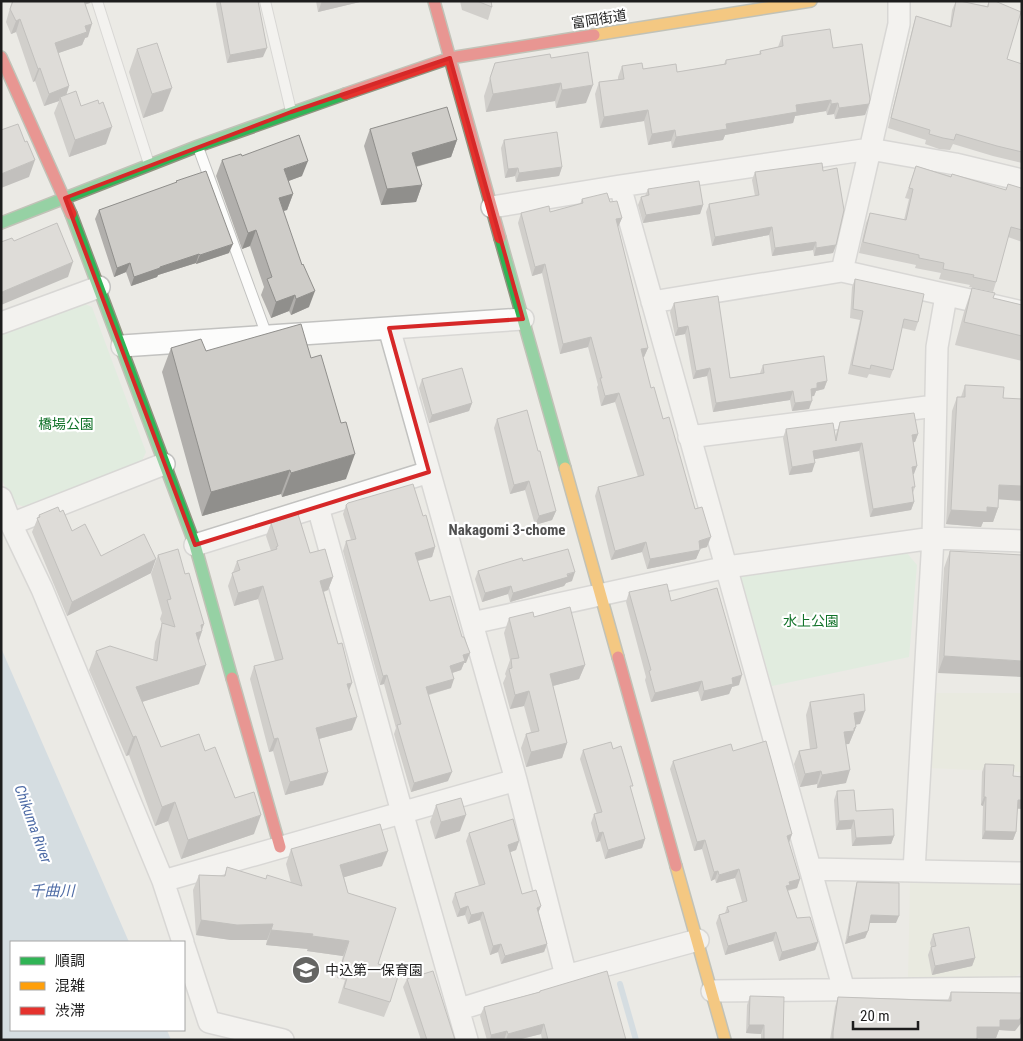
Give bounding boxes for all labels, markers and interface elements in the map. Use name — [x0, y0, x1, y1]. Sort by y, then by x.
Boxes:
street label: 富岡街道 — [570, 7, 628, 31]
park label: 橋場公園 — [38, 416, 94, 432]
district label: Nakagomi 3-chome — [449, 521, 565, 539]
park label: 水上公園 — [783, 613, 839, 629]
water label: Chikuma River — [11, 782, 56, 866]
water label: 千曲川 — [29, 882, 76, 900]
legend — [10, 941, 185, 1031]
text: 順調 — [55, 952, 85, 970]
school or university icon: 中込第一保育園 — [291, 955, 321, 985]
place label: 中込第一保育園 — [325, 962, 423, 978]
text: 混雑 — [55, 977, 85, 995]
scale bar — [853, 998, 918, 1030]
text: 渋滞 — [55, 1002, 85, 1020]
text: 20 m — [860, 1007, 890, 1025]

